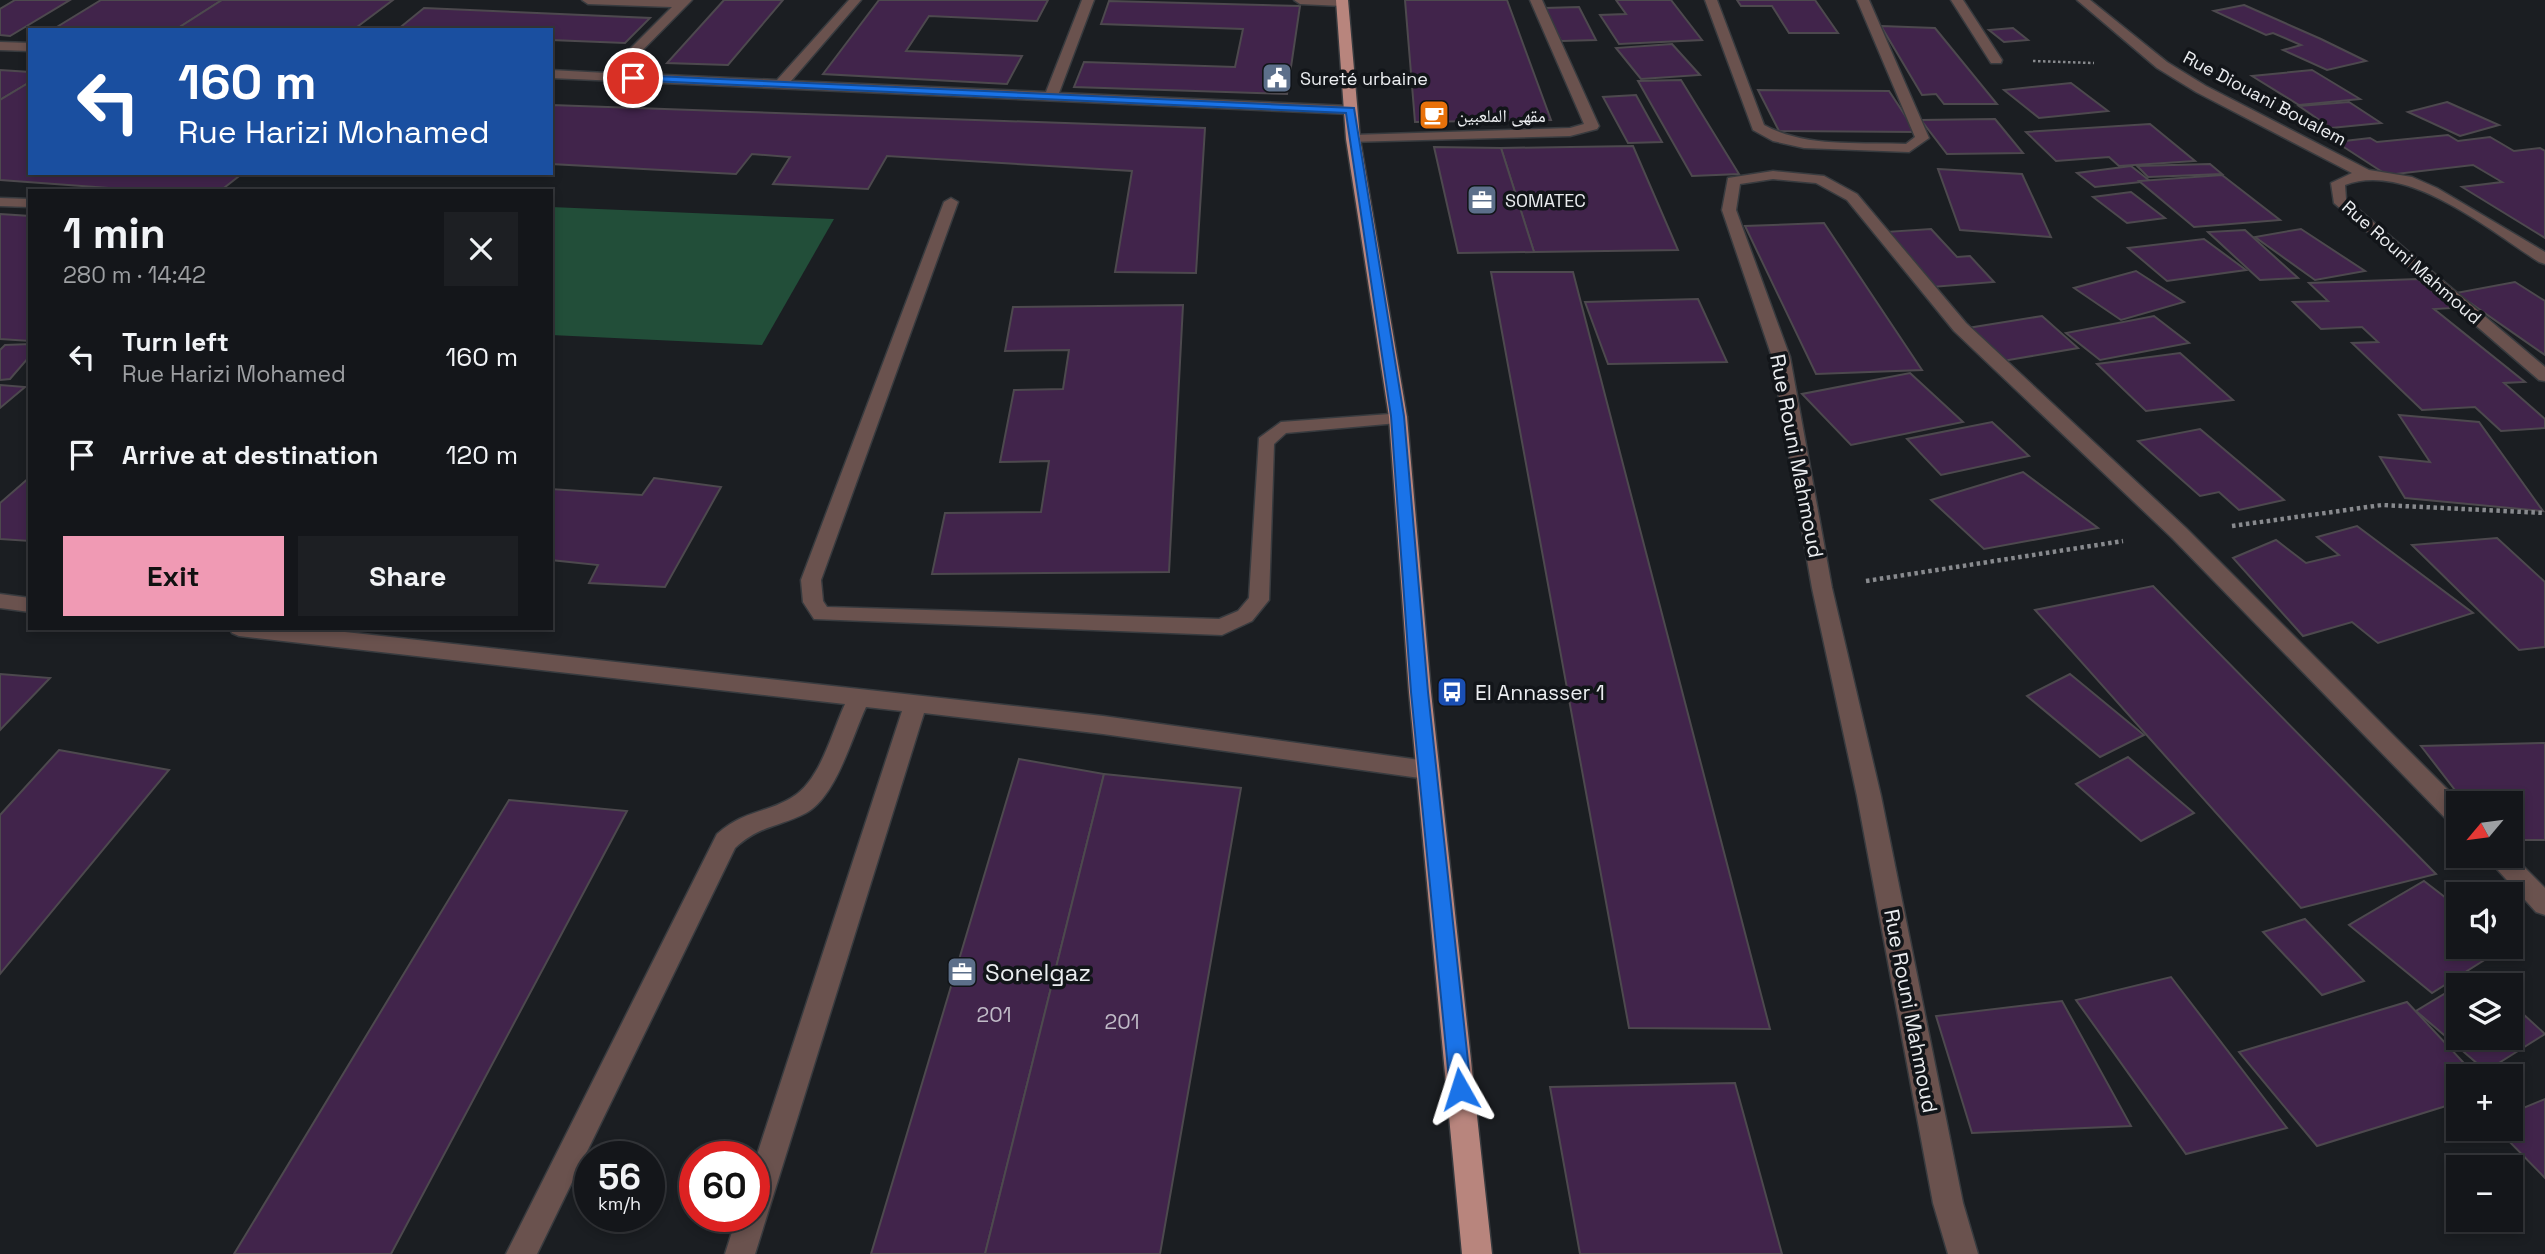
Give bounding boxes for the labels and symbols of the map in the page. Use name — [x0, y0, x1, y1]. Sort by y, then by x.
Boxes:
street label: Rue Diouani Boualem — [2179, 45, 2351, 151]
pin — [603, 48, 663, 108]
public building icon: Sureté urbaine — [1260, 61, 1294, 95]
place label: Sureté urbaine — [1300, 67, 1428, 90]
cafe icon: مقهى الملعبين — [1417, 98, 1451, 132]
place label: مقهى الملعبين — [1457, 104, 1546, 127]
office icon: SOMATEC — [1465, 183, 1499, 217]
place label: SOMATEC — [1505, 189, 1586, 212]
street label: Rue Rouni Mahmoud — [2338, 195, 2486, 329]
street label: Rue Rouni Mahmoud — [1764, 352, 1830, 560]
bus stop icon: El Annasser 1 — [1435, 675, 1469, 709]
place label: El Annasser 1 — [1475, 679, 1605, 706]
north arrow — [2446, 791, 2524, 868]
street label: Rue Rouni Mahmoud — [1878, 907, 1944, 1115]
office icon: Sonelgaz — [945, 955, 979, 989]
place label: Sonelgaz — [985, 957, 1091, 988]
house number: 201 — [977, 1001, 1011, 1028]
house number: 201 — [1105, 1008, 1139, 1035]
position arrow — [1423, 1052, 1497, 1126]
speed limit sign: 60 — [679, 1141, 770, 1232]

